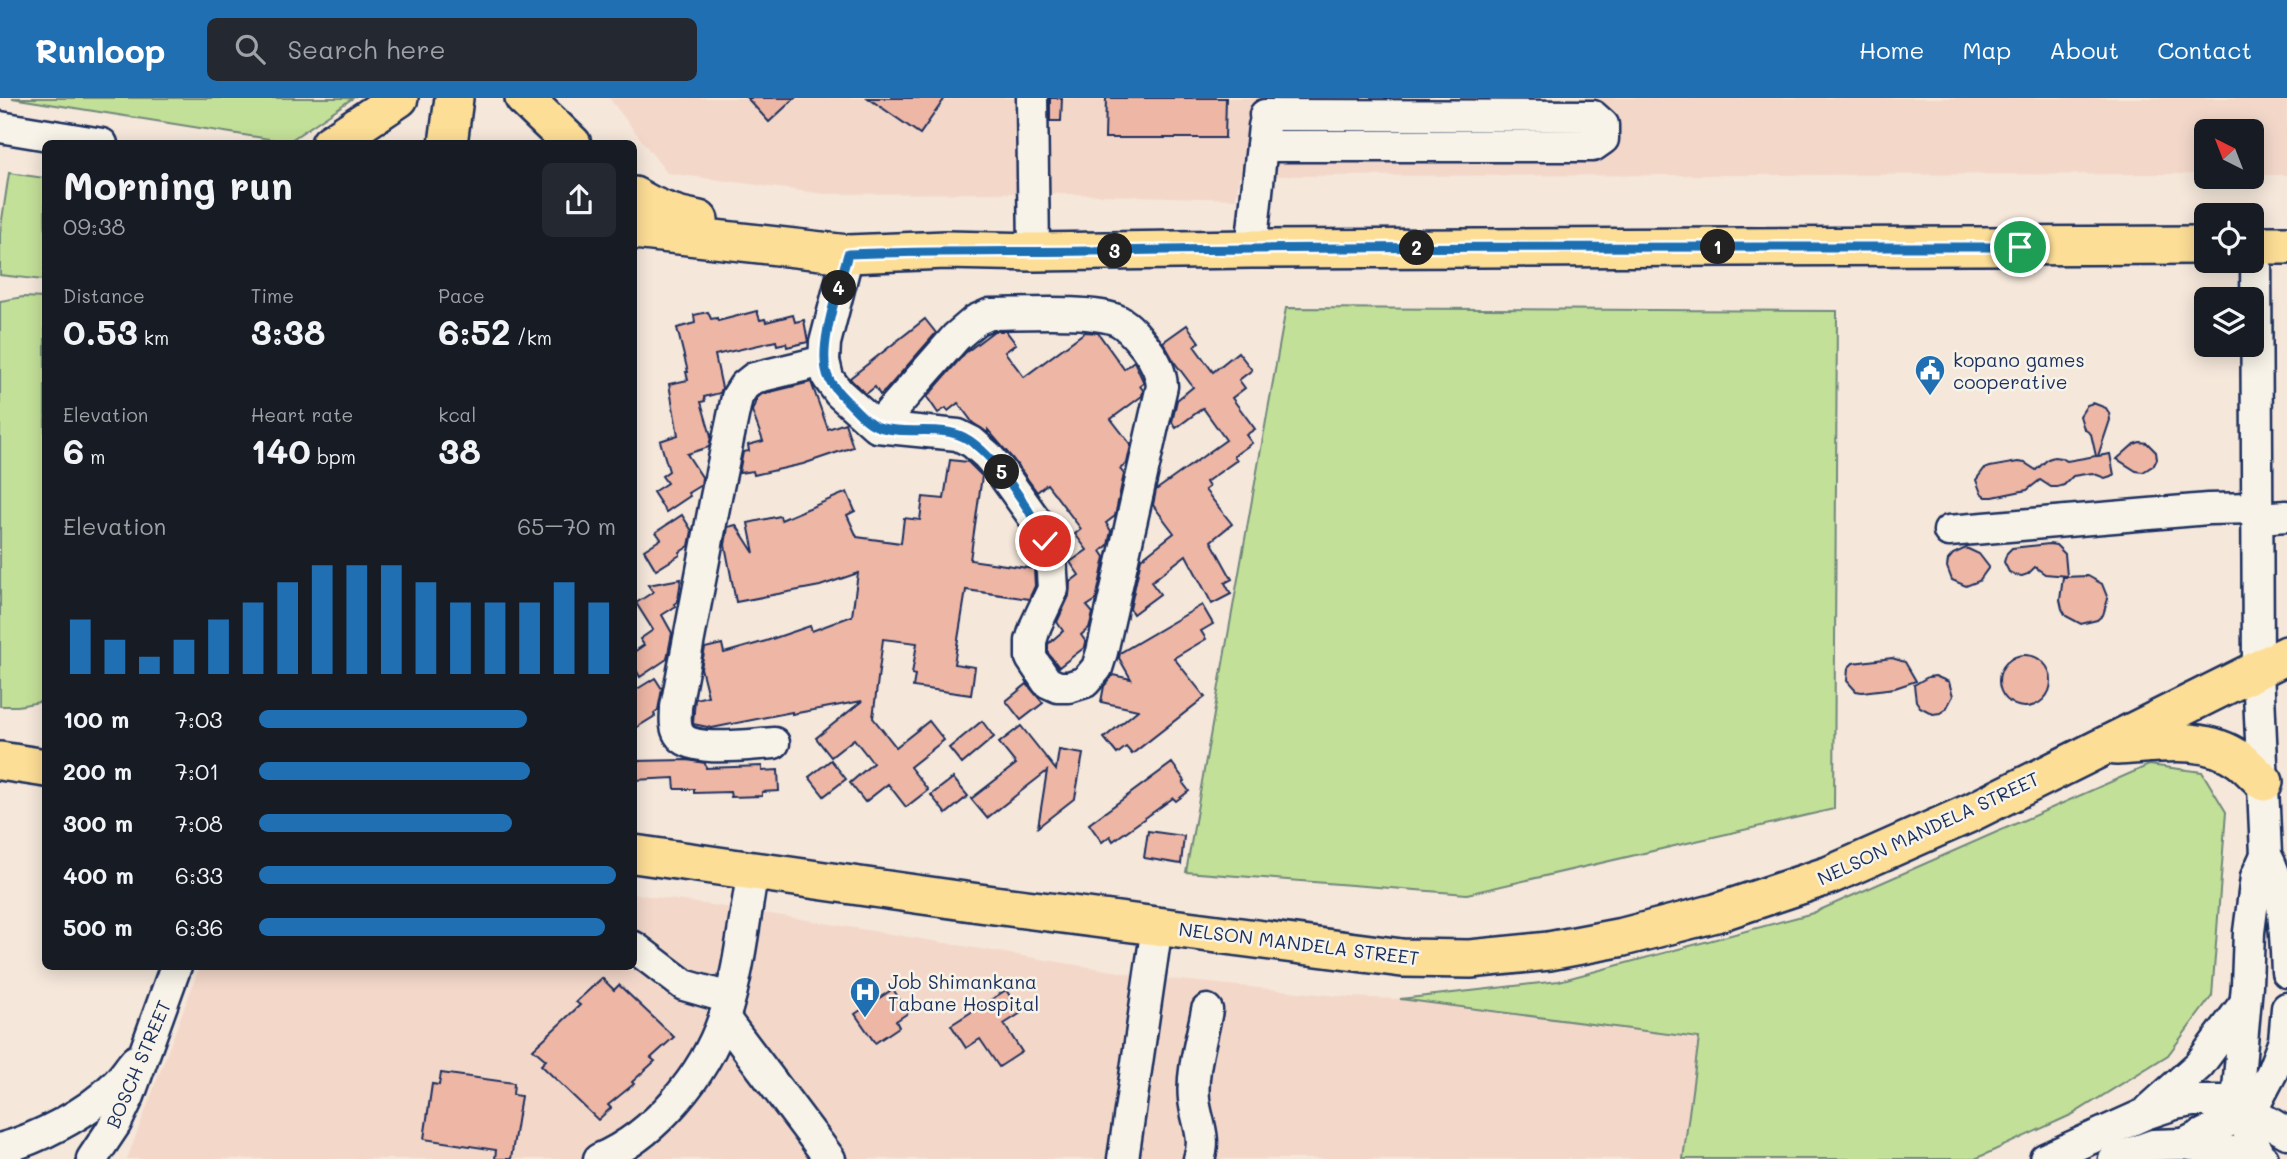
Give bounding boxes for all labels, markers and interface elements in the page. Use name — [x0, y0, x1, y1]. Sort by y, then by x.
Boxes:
search box — [207, 18, 697, 81]
text: Runloop — [35, 28, 165, 71]
icon: search — [231, 30, 269, 68]
text: Search here — [287, 32, 446, 66]
text: Home — [1859, 34, 1924, 65]
text: Map — [1962, 34, 2011, 65]
text: About — [2049, 34, 2119, 65]
text: Contact — [2157, 34, 2252, 65]
north arrow — [2194, 119, 2264, 189]
map controls — [2194, 119, 2264, 357]
text: Morning run — [63, 160, 293, 210]
button: share — [542, 163, 616, 237]
button: locate — [2194, 203, 2264, 273]
text: 09:38 — [63, 211, 125, 241]
pin — [1990, 217, 2050, 277]
icon: arrive — [2001, 228, 2039, 266]
pin: 2 — [1400, 230, 1434, 266]
pin: 1 — [1700, 230, 1736, 264]
pin: 3 — [1098, 234, 1132, 268]
text: 1 — [1713, 234, 1722, 259]
text: 2 — [1411, 235, 1422, 260]
text: 3 — [1109, 238, 1120, 263]
pin: 4 — [822, 270, 856, 306]
text: 4 — [832, 275, 845, 300]
text: Distance — [63, 283, 145, 308]
text: Time — [251, 283, 294, 308]
text: Pace — [438, 283, 485, 308]
button: layers — [2194, 287, 2264, 357]
text: 0.53 — [63, 308, 138, 354]
text: 3:38 — [251, 308, 325, 354]
text: 6:52 — [438, 308, 511, 354]
text: km — [138, 325, 169, 350]
text: /km — [511, 325, 552, 350]
place label: kopano games cooperative — [1953, 347, 2085, 394]
public building icon: kopano games cooperative — [1913, 353, 1947, 397]
text: Elevation — [63, 402, 148, 427]
text: Heart rate — [251, 402, 353, 427]
text: kcal — [438, 402, 476, 427]
text: 6 — [63, 427, 84, 473]
text: 140 — [251, 427, 311, 473]
text: 38 — [438, 427, 481, 473]
text: m — [84, 444, 105, 469]
text: bpm — [311, 444, 356, 469]
pin: 5 — [984, 454, 1020, 490]
text: 5 — [996, 459, 1007, 484]
text: Elevation — [63, 511, 166, 541]
text: 65–70 m — [517, 511, 616, 541]
pin — [1015, 511, 1075, 571]
icon: check — [1026, 522, 1064, 560]
text: 100 m — [63, 704, 129, 734]
text: 7:03 — [175, 704, 223, 734]
text: 200 m — [63, 756, 132, 786]
text: 7:01 — [175, 756, 219, 786]
street label: NELSON MANDELA STREET — [1813, 766, 2043, 890]
text: 300 m — [63, 808, 133, 838]
text: 7:08 — [175, 808, 223, 838]
text: 400 m — [63, 860, 134, 890]
text: 6:33 — [175, 860, 223, 890]
text: 500 m — [63, 912, 133, 942]
text: 6:36 — [175, 912, 223, 942]
street label: NELSON MANDELA STREET — [1177, 916, 1421, 970]
place label: Job Shimankana Tabane Hospital — [888, 969, 1039, 1016]
hospital icon: Job Shimankana Tabane Hospital — [848, 975, 882, 1019]
street label: BOSCH STREET — [100, 996, 176, 1132]

